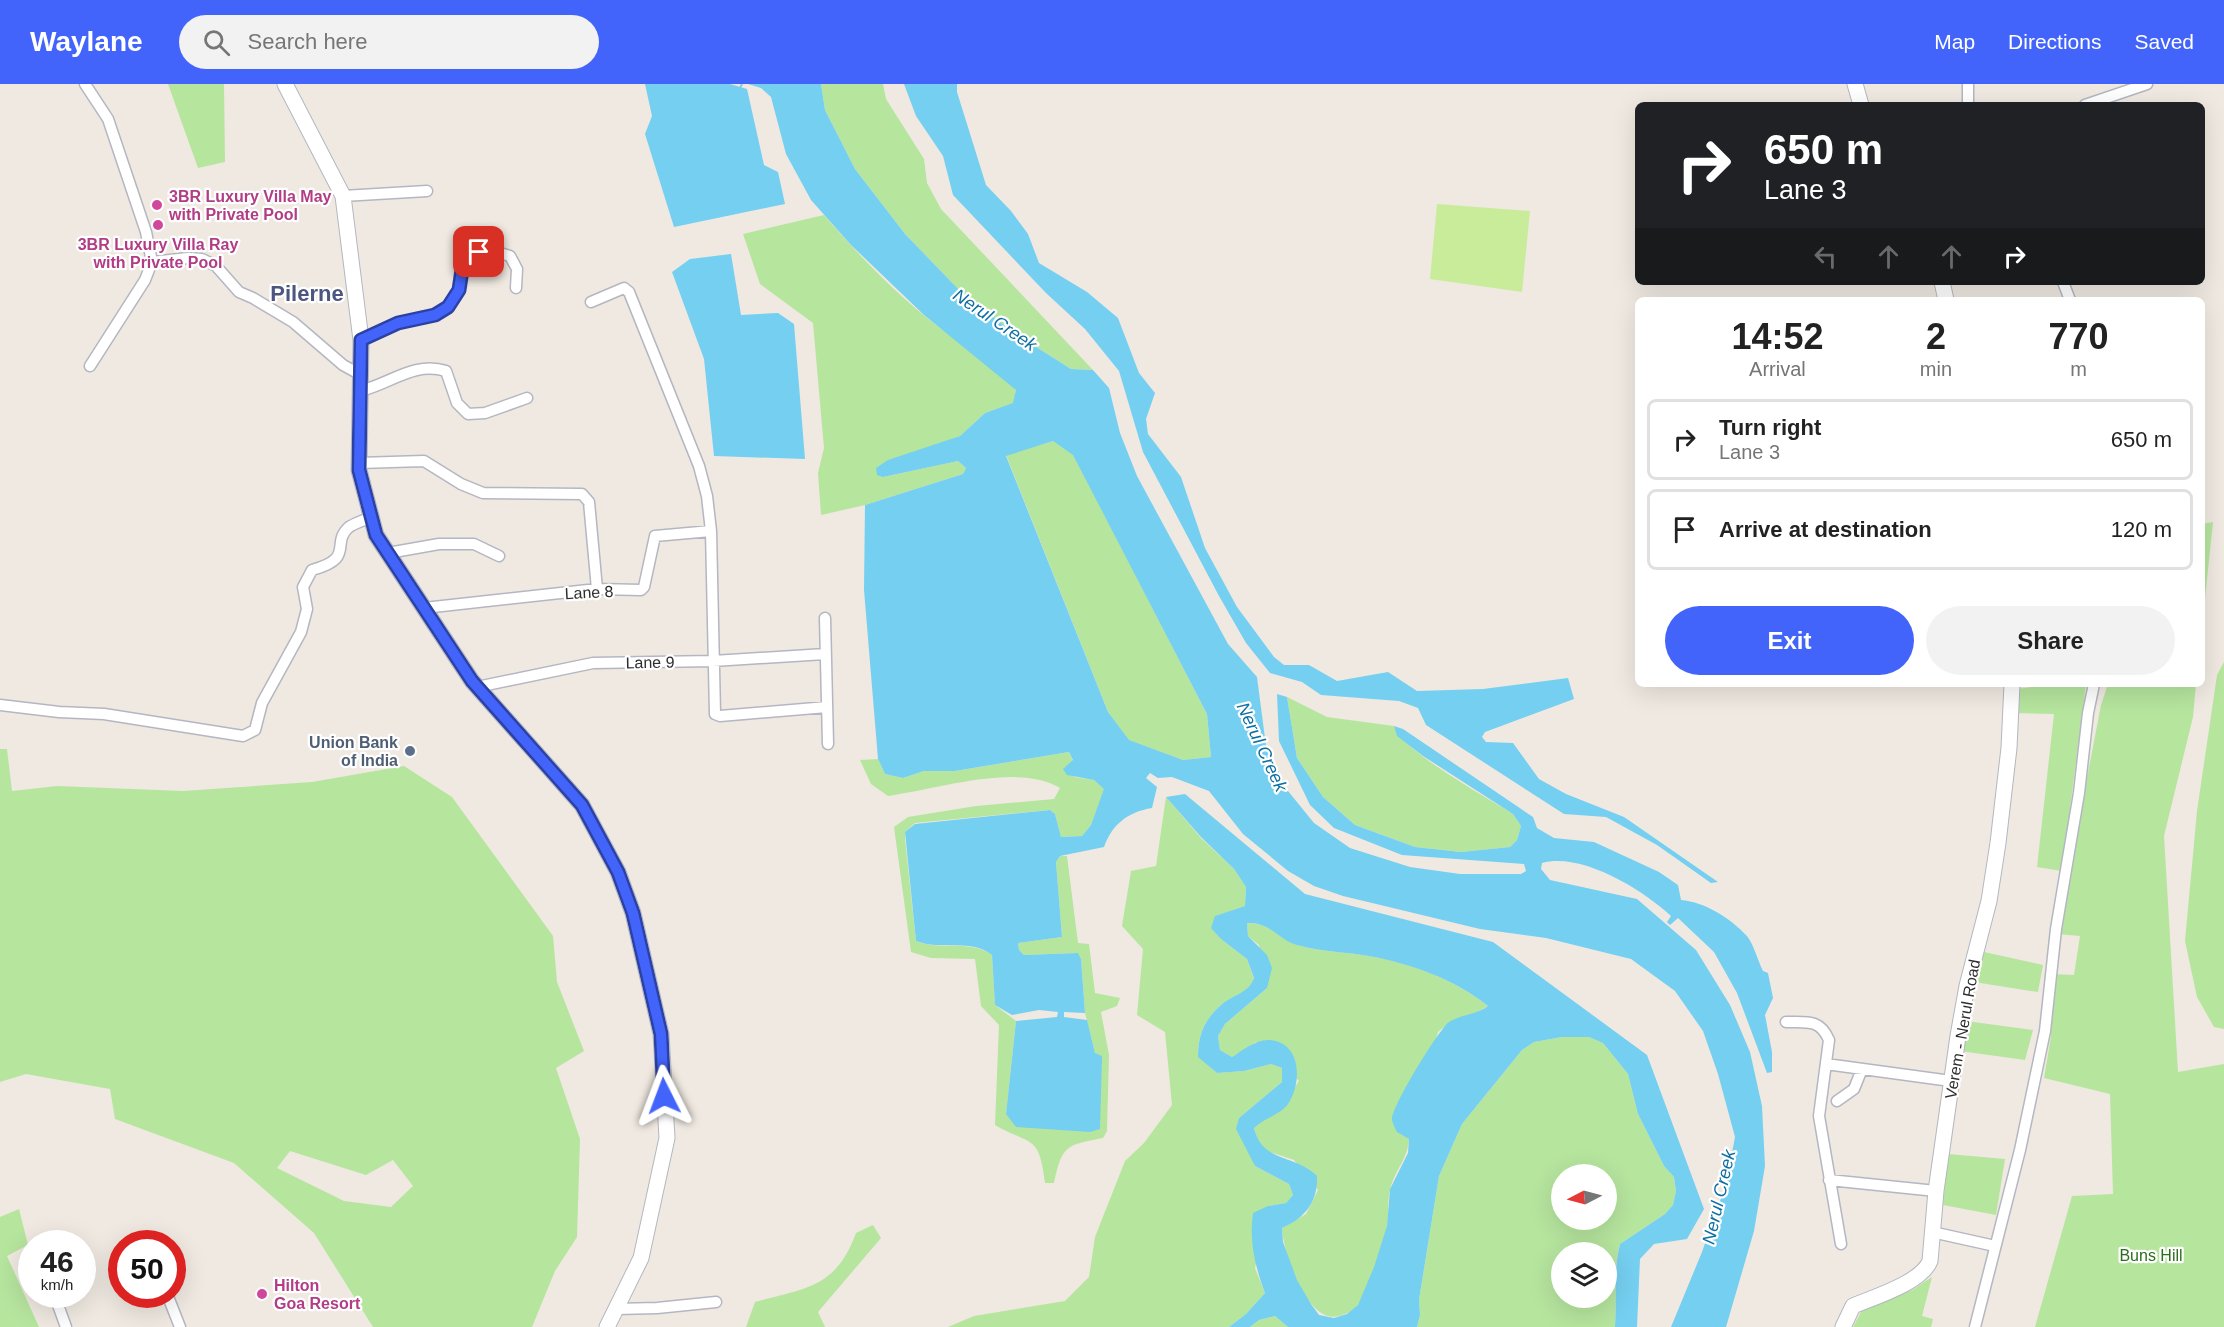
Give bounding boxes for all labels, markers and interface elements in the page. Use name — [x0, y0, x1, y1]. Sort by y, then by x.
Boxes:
search box — [179, 15, 599, 69]
text: Waylane — [30, 26, 143, 57]
icon: search — [200, 26, 233, 59]
text: Search here — [248, 29, 367, 54]
text: Map — [1934, 30, 1975, 53]
text: Directions — [2008, 30, 2101, 53]
text: Saved — [2134, 30, 2194, 53]
icon: right — [1665, 126, 1743, 204]
text: 650 m — [1764, 126, 1883, 173]
text: Lane 3 — [1764, 175, 1847, 205]
place label: 3BR Luxury Villa May with Private Pool — [168, 188, 332, 223]
marker: 3BR Luxury Villa May with Private Pool — [150, 198, 164, 212]
marker: 3BR Luxury Villa Ray with Private Pool — [151, 218, 165, 232]
pin — [453, 226, 504, 277]
icon: arrive — [462, 235, 495, 268]
place label: 3BR Luxury Villa Ray with Private Pool — [78, 236, 238, 271]
icon: left — [1809, 240, 1842, 273]
icon: ahead — [1872, 240, 1905, 273]
icon: ahead — [1935, 240, 1968, 273]
icon: right — [1998, 240, 2031, 273]
district label: Pilerne — [270, 281, 344, 306]
water label: Nerul Creek — [950, 285, 1041, 356]
text: 14:52 — [1731, 316, 1823, 357]
text: 2 — [1926, 316, 1946, 357]
text: 770 — [2048, 316, 2109, 357]
text: Arrival — [1749, 358, 1806, 380]
text: min — [1920, 358, 1952, 380]
text: m — [2070, 358, 2087, 380]
text: Turn right — [1719, 415, 1821, 440]
icon: right — [1668, 423, 1701, 456]
text: 650 m — [2111, 427, 2172, 452]
text: Lane 3 — [1719, 441, 1780, 463]
icon: arrive — [1668, 513, 1701, 546]
text: Arrive at destination — [1719, 517, 1932, 542]
text: 120 m — [2111, 517, 2172, 542]
street label: Lane 8 — [564, 583, 614, 602]
button: Exit — [1665, 606, 1914, 675]
button: Share — [1926, 606, 2175, 675]
street label: Lane 9 — [625, 654, 675, 671]
water label: Nerul Creek — [1233, 699, 1292, 796]
place label: Union Bank of India — [309, 734, 398, 769]
marker: Union Bank of India — [403, 744, 417, 758]
street label: Verem - Nerul Road — [1942, 958, 1983, 1100]
position arrow — [632, 1064, 696, 1128]
water label: Nerul Creek — [1698, 1147, 1740, 1246]
north arrow — [1551, 1164, 1617, 1230]
map controls — [1551, 1164, 1617, 1308]
speed limit sign: 50 — [108, 1230, 186, 1308]
button: layers — [1551, 1242, 1617, 1308]
text: 46 — [40, 1245, 74, 1278]
park label: Buns Hill — [2119, 1247, 2183, 1264]
text: km/h — [41, 1276, 73, 1293]
place label: Hilton Goa Resort — [274, 1277, 361, 1312]
marker: Hilton Goa Resort — [255, 1287, 269, 1301]

